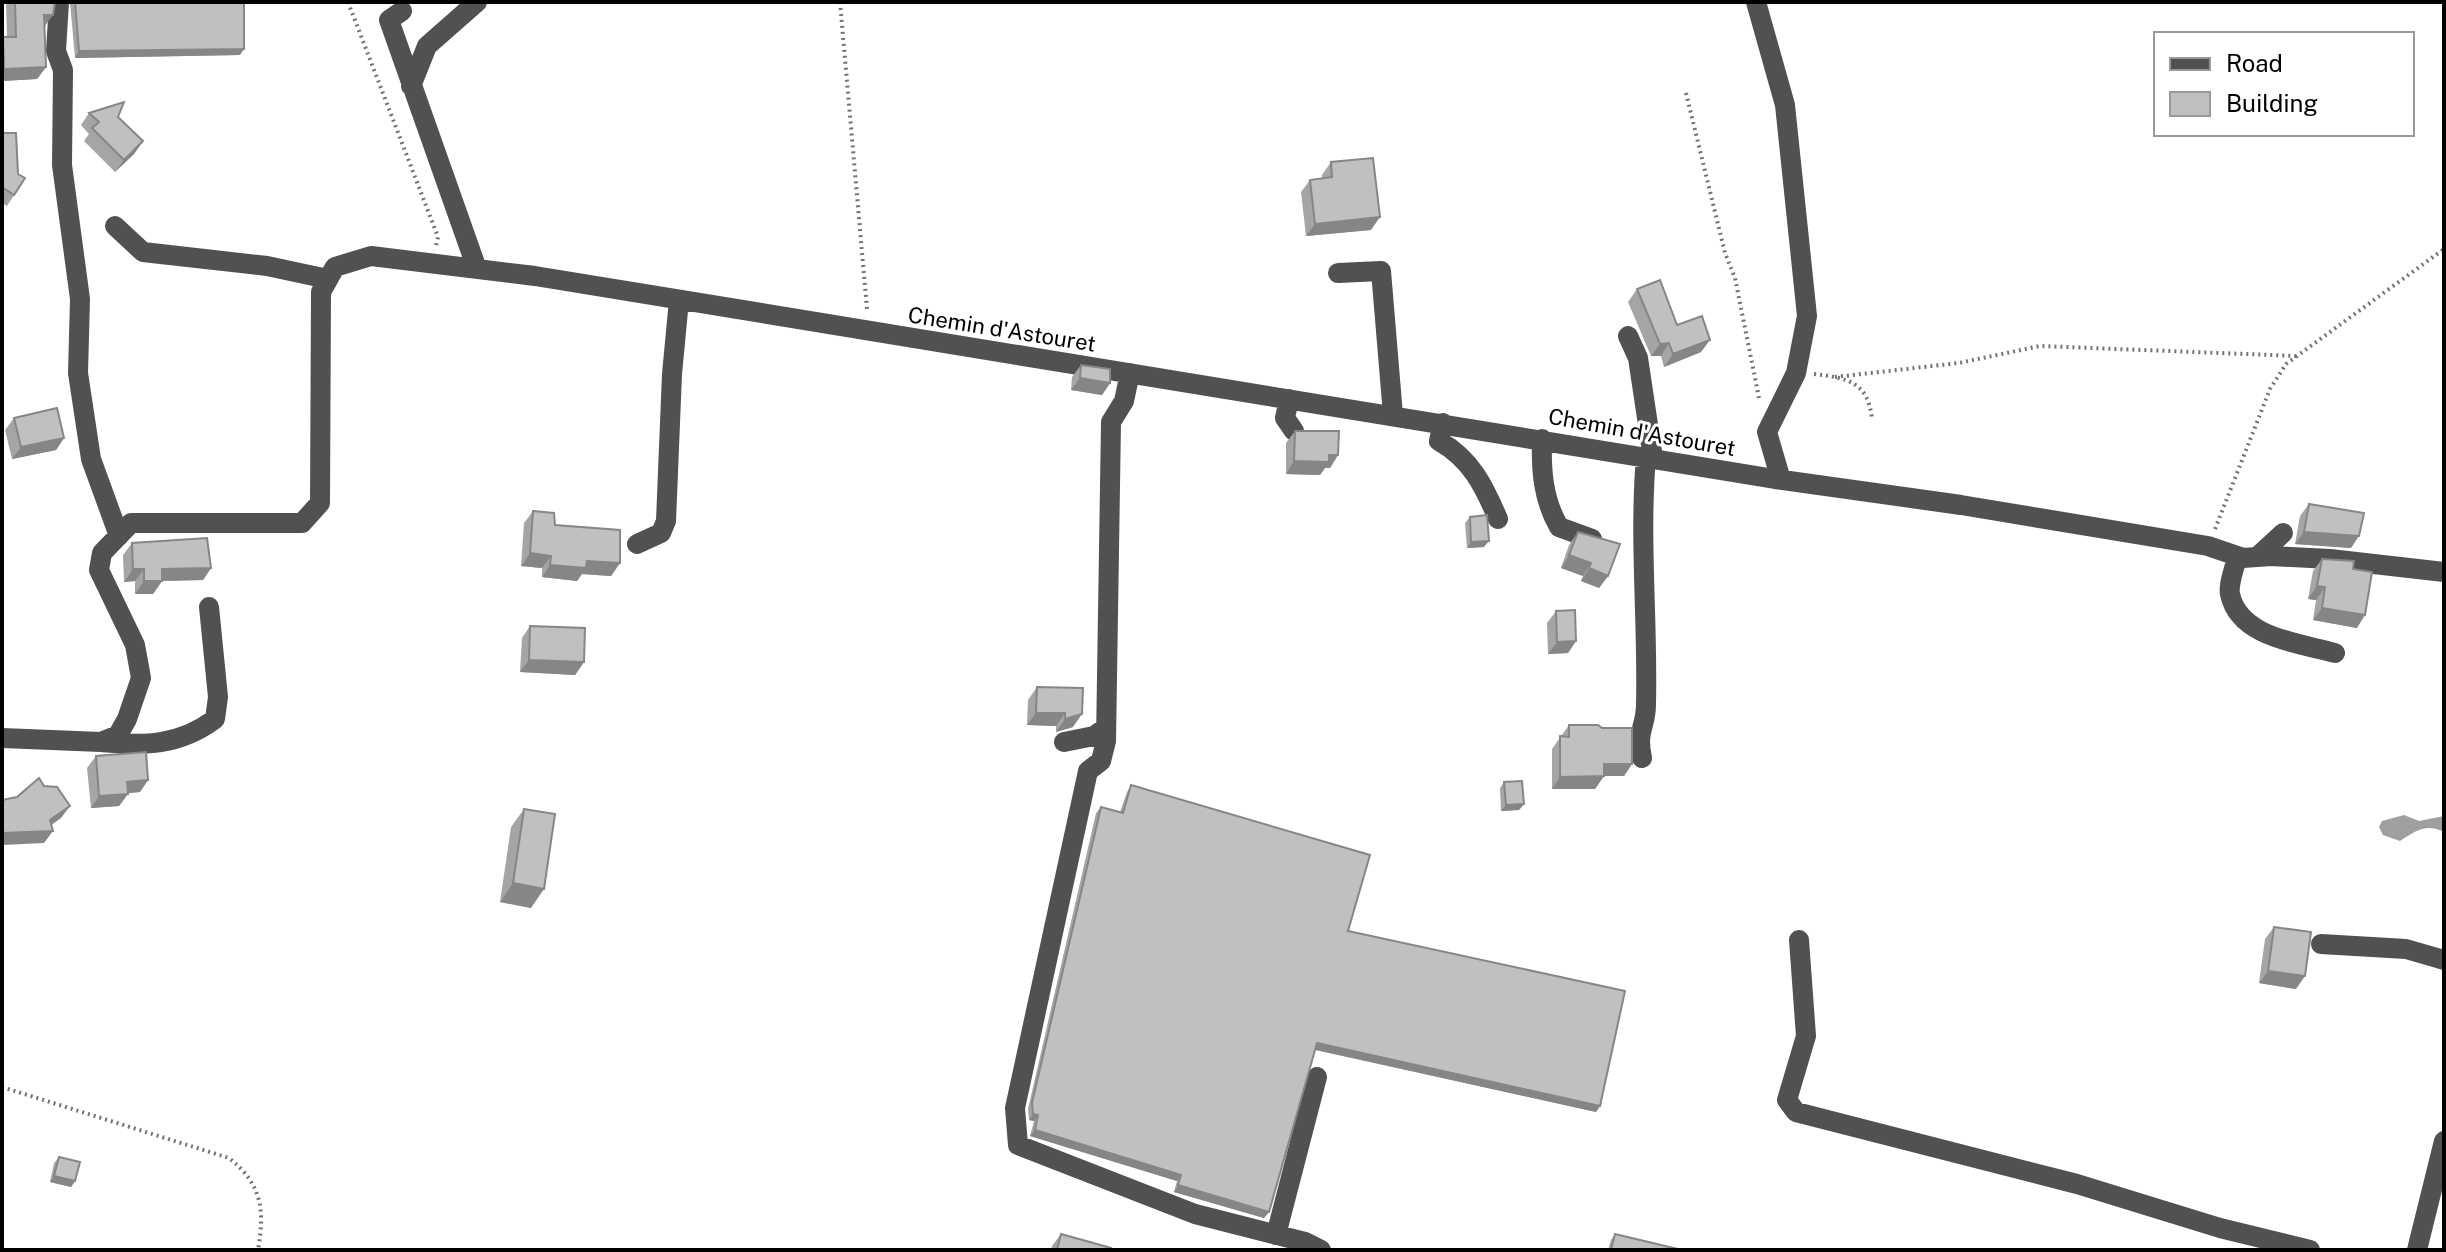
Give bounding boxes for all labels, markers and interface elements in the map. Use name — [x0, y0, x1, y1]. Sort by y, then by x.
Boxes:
legend — [2154, 32, 2414, 136]
text: Road — [2226, 49, 2283, 77]
text: Building — [2226, 89, 2318, 117]
street label: Chemin d'Astouret — [906, 301, 1098, 357]
street label: Chemin d'Astouret — [1546, 403, 1738, 461]

